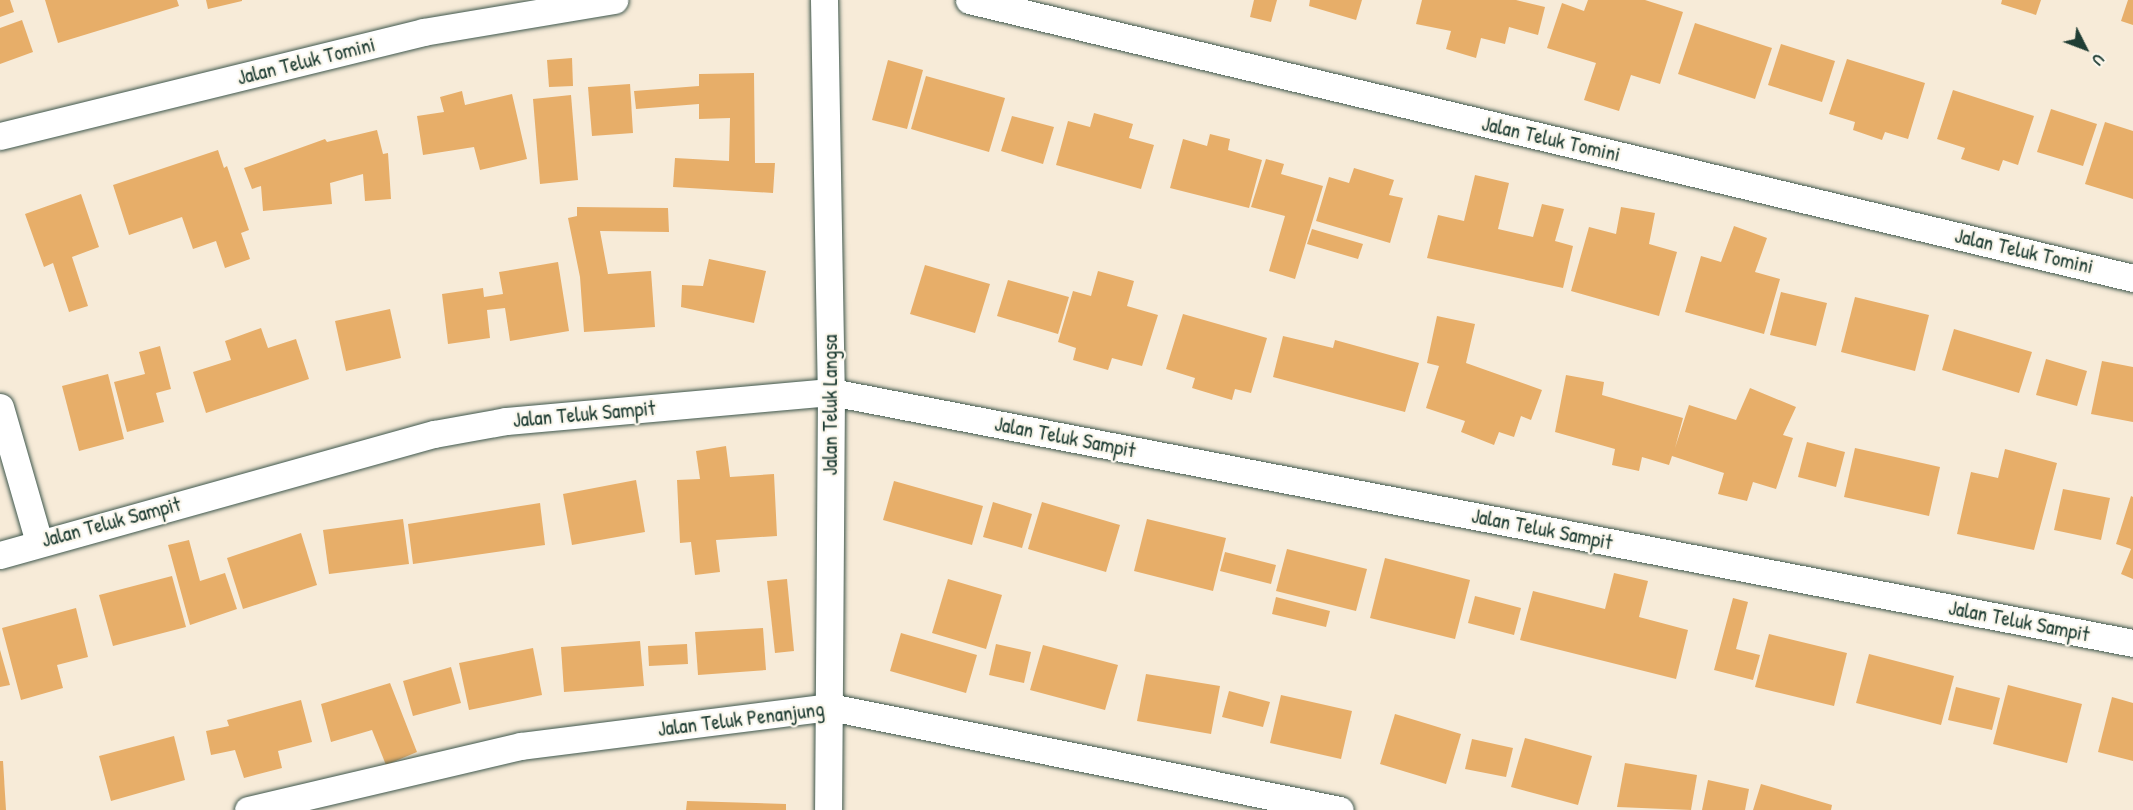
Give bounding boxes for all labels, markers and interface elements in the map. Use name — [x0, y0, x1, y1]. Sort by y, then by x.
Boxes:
north arrow — [2055, 18, 2115, 78]
street label: Jalan Teluk Tomini — [234, 32, 378, 90]
text: U — [2087, 49, 2109, 71]
street label: Jalan Teluk Tomini — [1479, 111, 1623, 167]
street label: Jalan Teluk Tomini — [1952, 223, 2096, 279]
street label: Jalan Teluk Langsa — [817, 334, 843, 476]
street label: Jalan Teluk Sampit — [512, 395, 656, 433]
street label: Jalan Teluk Sampit — [992, 411, 1138, 463]
street label: Jalan Teluk Sampit — [39, 491, 183, 553]
street label: Jalan Teluk Sampit — [1469, 503, 1615, 555]
street label: Jalan Teluk Sampit — [1946, 595, 2092, 647]
street label: Jalan Teluk Penanjung — [656, 696, 826, 742]

